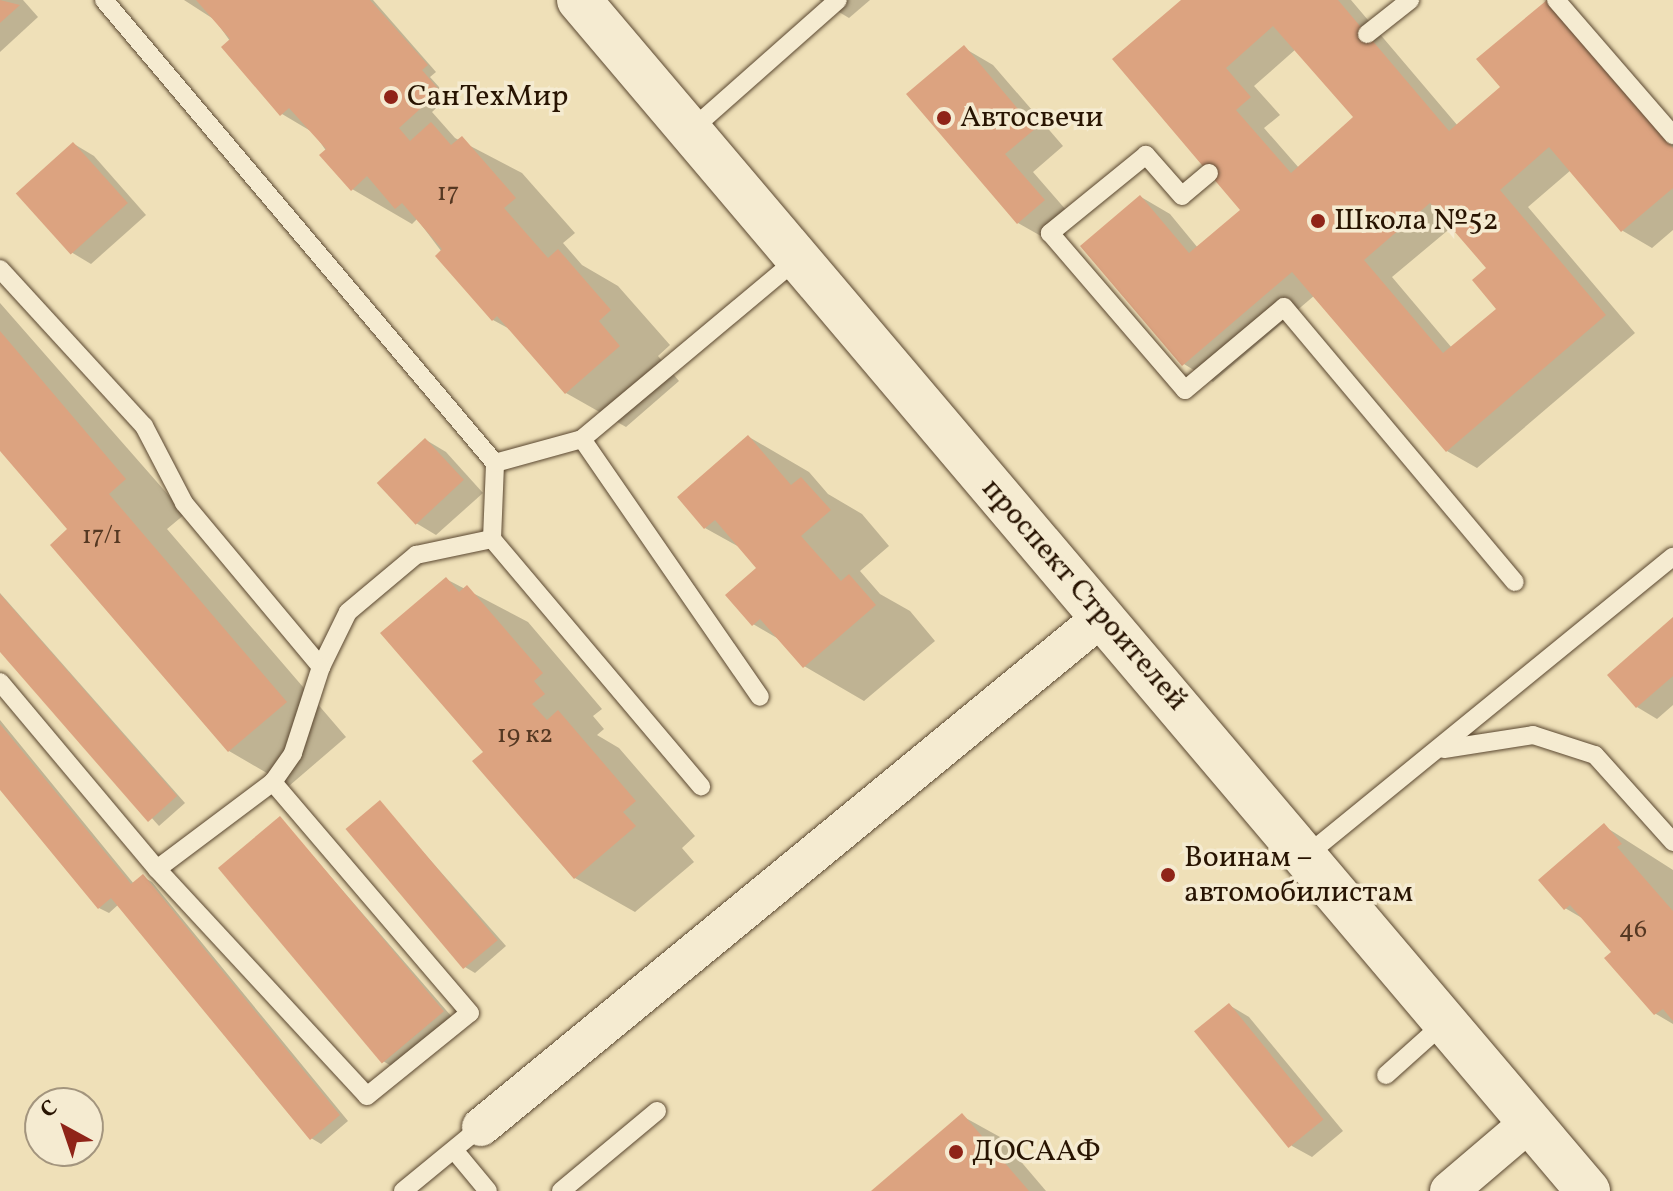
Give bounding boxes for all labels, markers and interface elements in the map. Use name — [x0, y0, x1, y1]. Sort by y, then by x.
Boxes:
place label: СанТехМир — [407, 79, 568, 115]
marker: СанТехМир — [382, 88, 400, 106]
place label: Автосвечи — [960, 100, 1103, 136]
marker: Автосвечи — [935, 109, 953, 127]
house number: 17 — [437, 178, 459, 210]
place label: Школа №52 — [1334, 203, 1499, 239]
marker: Школа №52 — [1309, 212, 1327, 230]
street label: проспект Строителей — [973, 472, 1195, 718]
house number: 17/1 — [82, 521, 122, 553]
house number: 19 к2 — [497, 720, 553, 752]
place label: Воинам – автомобилистам — [1184, 840, 1413, 910]
marker: Воинам – автомобилистам — [1159, 866, 1177, 884]
house number: 46 — [1619, 915, 1647, 947]
north arrow — [24, 1087, 104, 1167]
text: С — [34, 1093, 65, 1126]
place label: ДОСААФ — [972, 1134, 1100, 1170]
marker: ДОСААФ — [947, 1143, 965, 1161]

